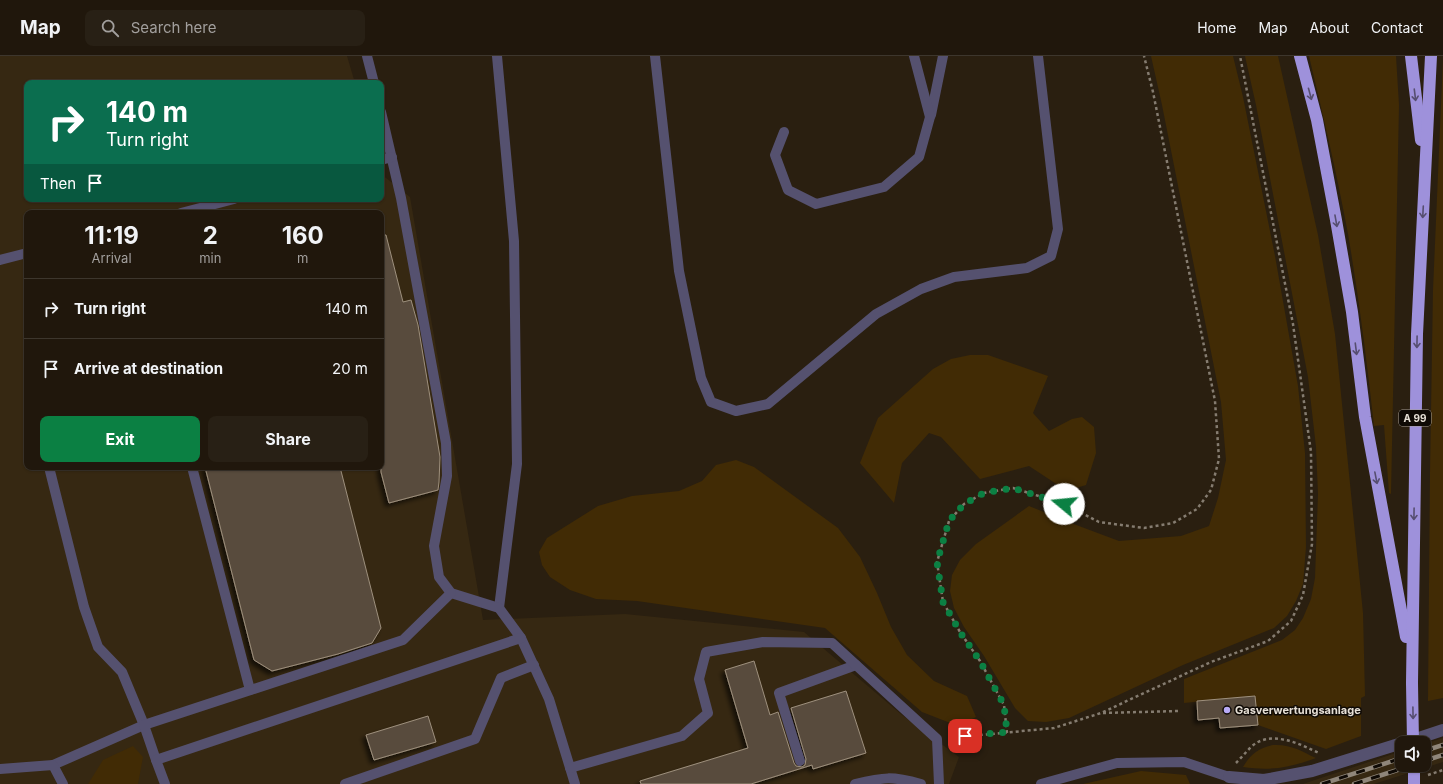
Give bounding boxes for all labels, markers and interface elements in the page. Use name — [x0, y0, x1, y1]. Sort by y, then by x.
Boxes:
search box — [85, 10, 365, 46]
text: Map — [20, 16, 61, 39]
icon: search — [99, 17, 121, 39]
text: Search here — [131, 18, 216, 37]
text: Home — [1197, 19, 1236, 36]
text: Map — [1258, 19, 1288, 36]
text: About — [1310, 19, 1349, 36]
text: Contact — [1371, 19, 1423, 36]
one-way arrow — [1307, 87, 1314, 100]
one-way arrow — [1412, 88, 1419, 101]
text: 140 m — [106, 95, 188, 129]
icon: right — [40, 96, 92, 148]
text: Turn right — [106, 129, 189, 150]
icon: arrive — [84, 172, 106, 194]
text: Then — [40, 174, 76, 193]
one-way arrow — [1420, 205, 1427, 218]
one-way arrow — [1332, 214, 1340, 227]
text: 11:19 — [84, 221, 139, 250]
text: 2 — [203, 221, 218, 250]
text: 160 — [282, 221, 324, 250]
text: Arrival — [92, 250, 132, 266]
text: min — [199, 250, 221, 266]
text: m — [297, 250, 308, 266]
icon: right — [40, 298, 62, 320]
text: Turn right — [74, 299, 146, 318]
text: 140 m — [325, 299, 368, 318]
one-way arrow — [1413, 335, 1421, 348]
one-way arrow — [1353, 343, 1360, 356]
icon: arrive — [40, 358, 62, 380]
text: Arrive at destination — [74, 359, 223, 378]
text: 20 m — [332, 359, 368, 378]
road number: A 99 — [1399, 410, 1431, 426]
button: Exit — [40, 416, 200, 462]
button: Share — [208, 416, 368, 462]
one-way arrow — [1373, 471, 1381, 484]
position arrow — [1043, 483, 1085, 525]
one-way arrow — [1410, 507, 1418, 520]
place label: Gasverwertungsanlage — [1235, 703, 1361, 717]
marker: Gasverwertungsanlage — [1222, 705, 1232, 715]
one-way arrow — [1409, 706, 1416, 719]
pin — [948, 719, 982, 753]
icon: arrive — [954, 725, 976, 747]
map controls — [1395, 736, 1431, 772]
button: sound — [1395, 736, 1431, 772]

